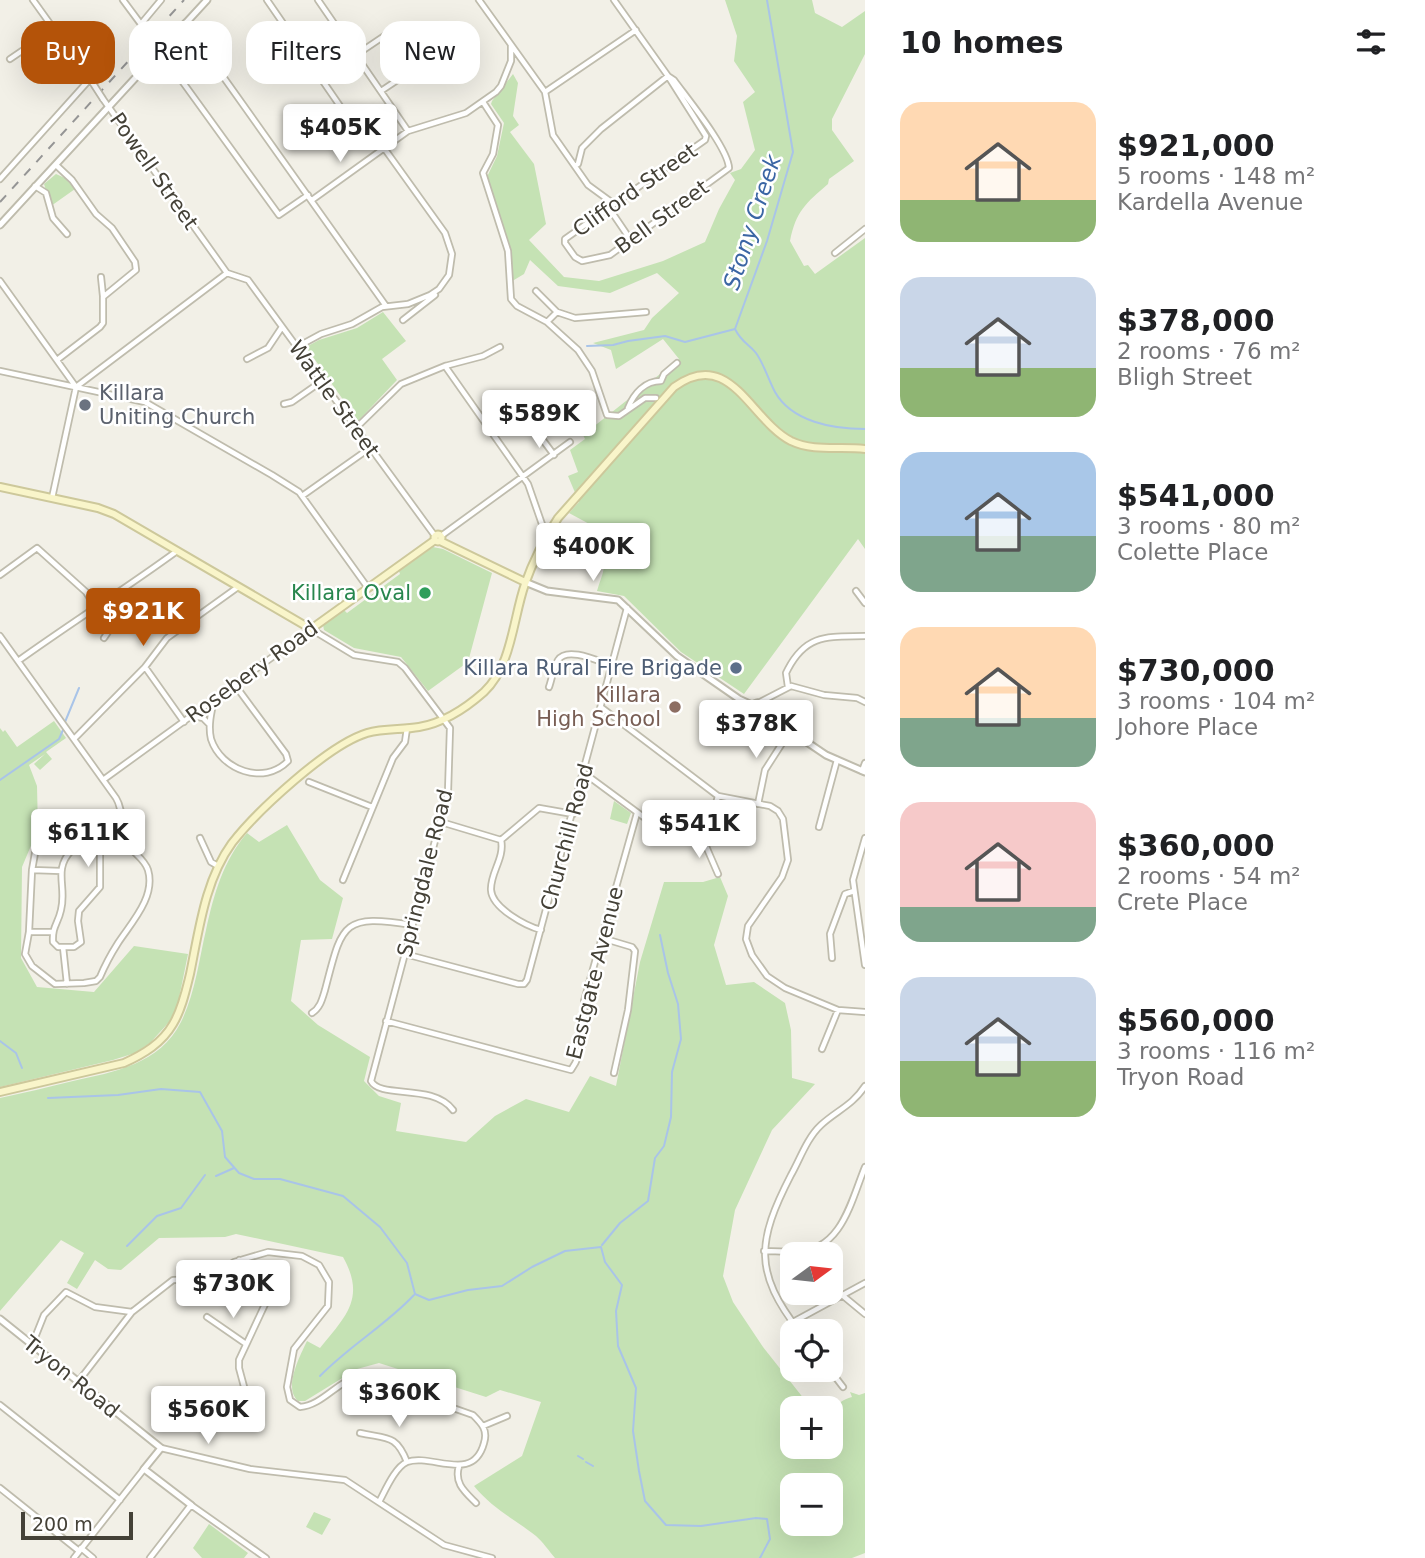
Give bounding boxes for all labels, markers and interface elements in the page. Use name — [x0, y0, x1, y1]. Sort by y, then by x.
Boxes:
chip: Buy — [21, 21, 115, 84]
chip: Rent — [129, 21, 232, 84]
chip: Filters — [246, 21, 366, 84]
chip: New — [380, 21, 480, 84]
icon: filters — [1352, 23, 1390, 61]
text: 10 homes — [900, 25, 1064, 60]
pin: $405K — [291, 104, 389, 164]
street label: Powell Street — [105, 108, 203, 234]
text: $405K — [299, 114, 381, 140]
text: $921,000 — [1117, 128, 1275, 163]
icon: home — [956, 130, 1040, 214]
street label: Clifford Street — [568, 138, 702, 242]
water label: Stony Creek — [718, 150, 787, 293]
text: 5 rooms · 148 m² — [1117, 163, 1315, 189]
street label: Bell Street — [611, 175, 713, 259]
text: Kardella Avenue — [1117, 189, 1303, 215]
text: $378,000 — [1117, 303, 1275, 338]
icon: home — [956, 305, 1040, 389]
street label: Wattle Street — [284, 336, 384, 462]
text: 2 rooms · 76 m² — [1117, 338, 1301, 364]
text: Bligh Street — [1117, 364, 1252, 390]
place label: Killara Uniting Church — [99, 381, 255, 429]
pin: $589K — [490, 391, 588, 450]
marker: Killara Uniting Church — [77, 397, 93, 413]
text: $589K — [498, 400, 580, 426]
text: $541,000 — [1117, 478, 1275, 513]
icon: home — [956, 480, 1040, 564]
text: 3 rooms · 80 m² — [1117, 513, 1301, 539]
pin: $400K — [544, 524, 642, 583]
text: $400K — [552, 533, 634, 559]
text: Colette Place — [1117, 539, 1268, 565]
place label: Killara Oval — [291, 581, 411, 605]
marker: Killara Oval — [417, 585, 433, 601]
pin: $921K — [94, 588, 192, 648]
text: $921K — [102, 598, 184, 624]
street label: Rosebery Road — [181, 616, 323, 728]
text: $730,000 — [1117, 653, 1275, 688]
icon: home — [956, 655, 1040, 739]
place label: Killara Rural Fire Brigade — [463, 656, 722, 680]
marker: Killara Rural Fire Brigade — [728, 660, 744, 676]
place label: Killara High School — [536, 683, 661, 731]
text: 3 rooms · 104 m² — [1117, 688, 1315, 714]
marker: Killara High School — [667, 699, 683, 715]
pin: $378K — [707, 700, 805, 760]
text: $378K — [715, 710, 797, 736]
text: Johore Place — [1117, 714, 1258, 740]
street label: Churchill Road — [536, 761, 598, 913]
street label: Springdale Road — [393, 787, 457, 959]
pin: $541K — [650, 800, 748, 860]
pin: $611K — [39, 810, 137, 869]
text: $541K — [658, 810, 740, 836]
text: $611K — [47, 819, 129, 845]
text: $360,000 — [1117, 828, 1275, 863]
icon: home — [956, 830, 1040, 914]
text: 2 rooms · 54 m² — [1117, 863, 1301, 889]
street label: Eastgate Avenue — [562, 884, 628, 1062]
text: Crete Place — [1117, 889, 1248, 915]
text: $560,000 — [1117, 1003, 1275, 1038]
icon: home — [956, 1005, 1040, 1089]
text: 3 rooms · 116 m² — [1117, 1038, 1315, 1064]
text: Tryon Road — [1117, 1064, 1244, 1090]
north arrow — [780, 1242, 844, 1306]
map controls — [780, 1242, 843, 1536]
pin: $730K — [184, 1260, 282, 1320]
text: $730K — [192, 1270, 274, 1296]
button: locate — [780, 1319, 843, 1382]
street label: Tryon Road — [17, 1330, 124, 1423]
pin: $360K — [350, 1370, 448, 1429]
text: $360K — [358, 1379, 440, 1405]
pin: $560K — [159, 1386, 257, 1446]
text: $560K — [167, 1396, 249, 1422]
button: + — [780, 1396, 843, 1459]
button: − — [780, 1473, 843, 1536]
scale bar — [21, 1509, 133, 1541]
text: 200 m — [32, 1513, 93, 1535]

